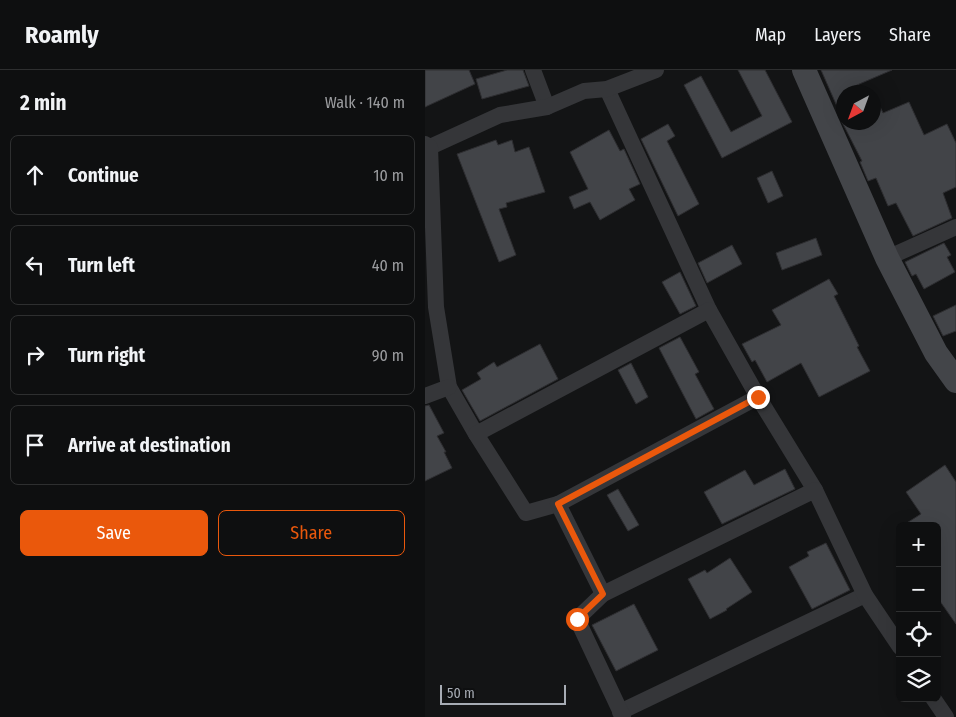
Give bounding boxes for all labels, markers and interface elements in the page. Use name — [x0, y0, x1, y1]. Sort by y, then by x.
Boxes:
text: Roamly — [25, 21, 99, 49]
text: Map — [755, 24, 786, 46]
text: Layers — [814, 24, 861, 46]
text: Share — [889, 24, 931, 46]
north arrow — [836, 85, 881, 130]
text: 2 min — [20, 90, 67, 116]
text: Walk · 140 m — [325, 93, 405, 112]
icon: ahead — [21, 161, 49, 189]
text: Continue — [68, 164, 139, 187]
text: 10 m — [373, 166, 404, 185]
icon: left — [21, 251, 49, 279]
text: Turn left — [68, 254, 135, 277]
text: 40 m — [372, 256, 404, 275]
icon: right — [21, 341, 49, 369]
text: Turn right — [68, 344, 145, 367]
text: 90 m — [372, 346, 404, 365]
route end — [747, 386, 770, 409]
icon: arrive — [21, 431, 49, 459]
text: Arrive at destination — [68, 434, 231, 457]
button: Save — [20, 510, 208, 556]
button: Share — [218, 510, 405, 556]
map controls — [896, 522, 941, 702]
button: + — [896, 522, 941, 567]
button: − — [896, 567, 941, 612]
route start — [566, 608, 589, 631]
button: locate — [896, 612, 941, 657]
button: layers — [896, 657, 941, 702]
scale bar — [440, 682, 566, 705]
text: 50 m — [447, 685, 475, 702]

